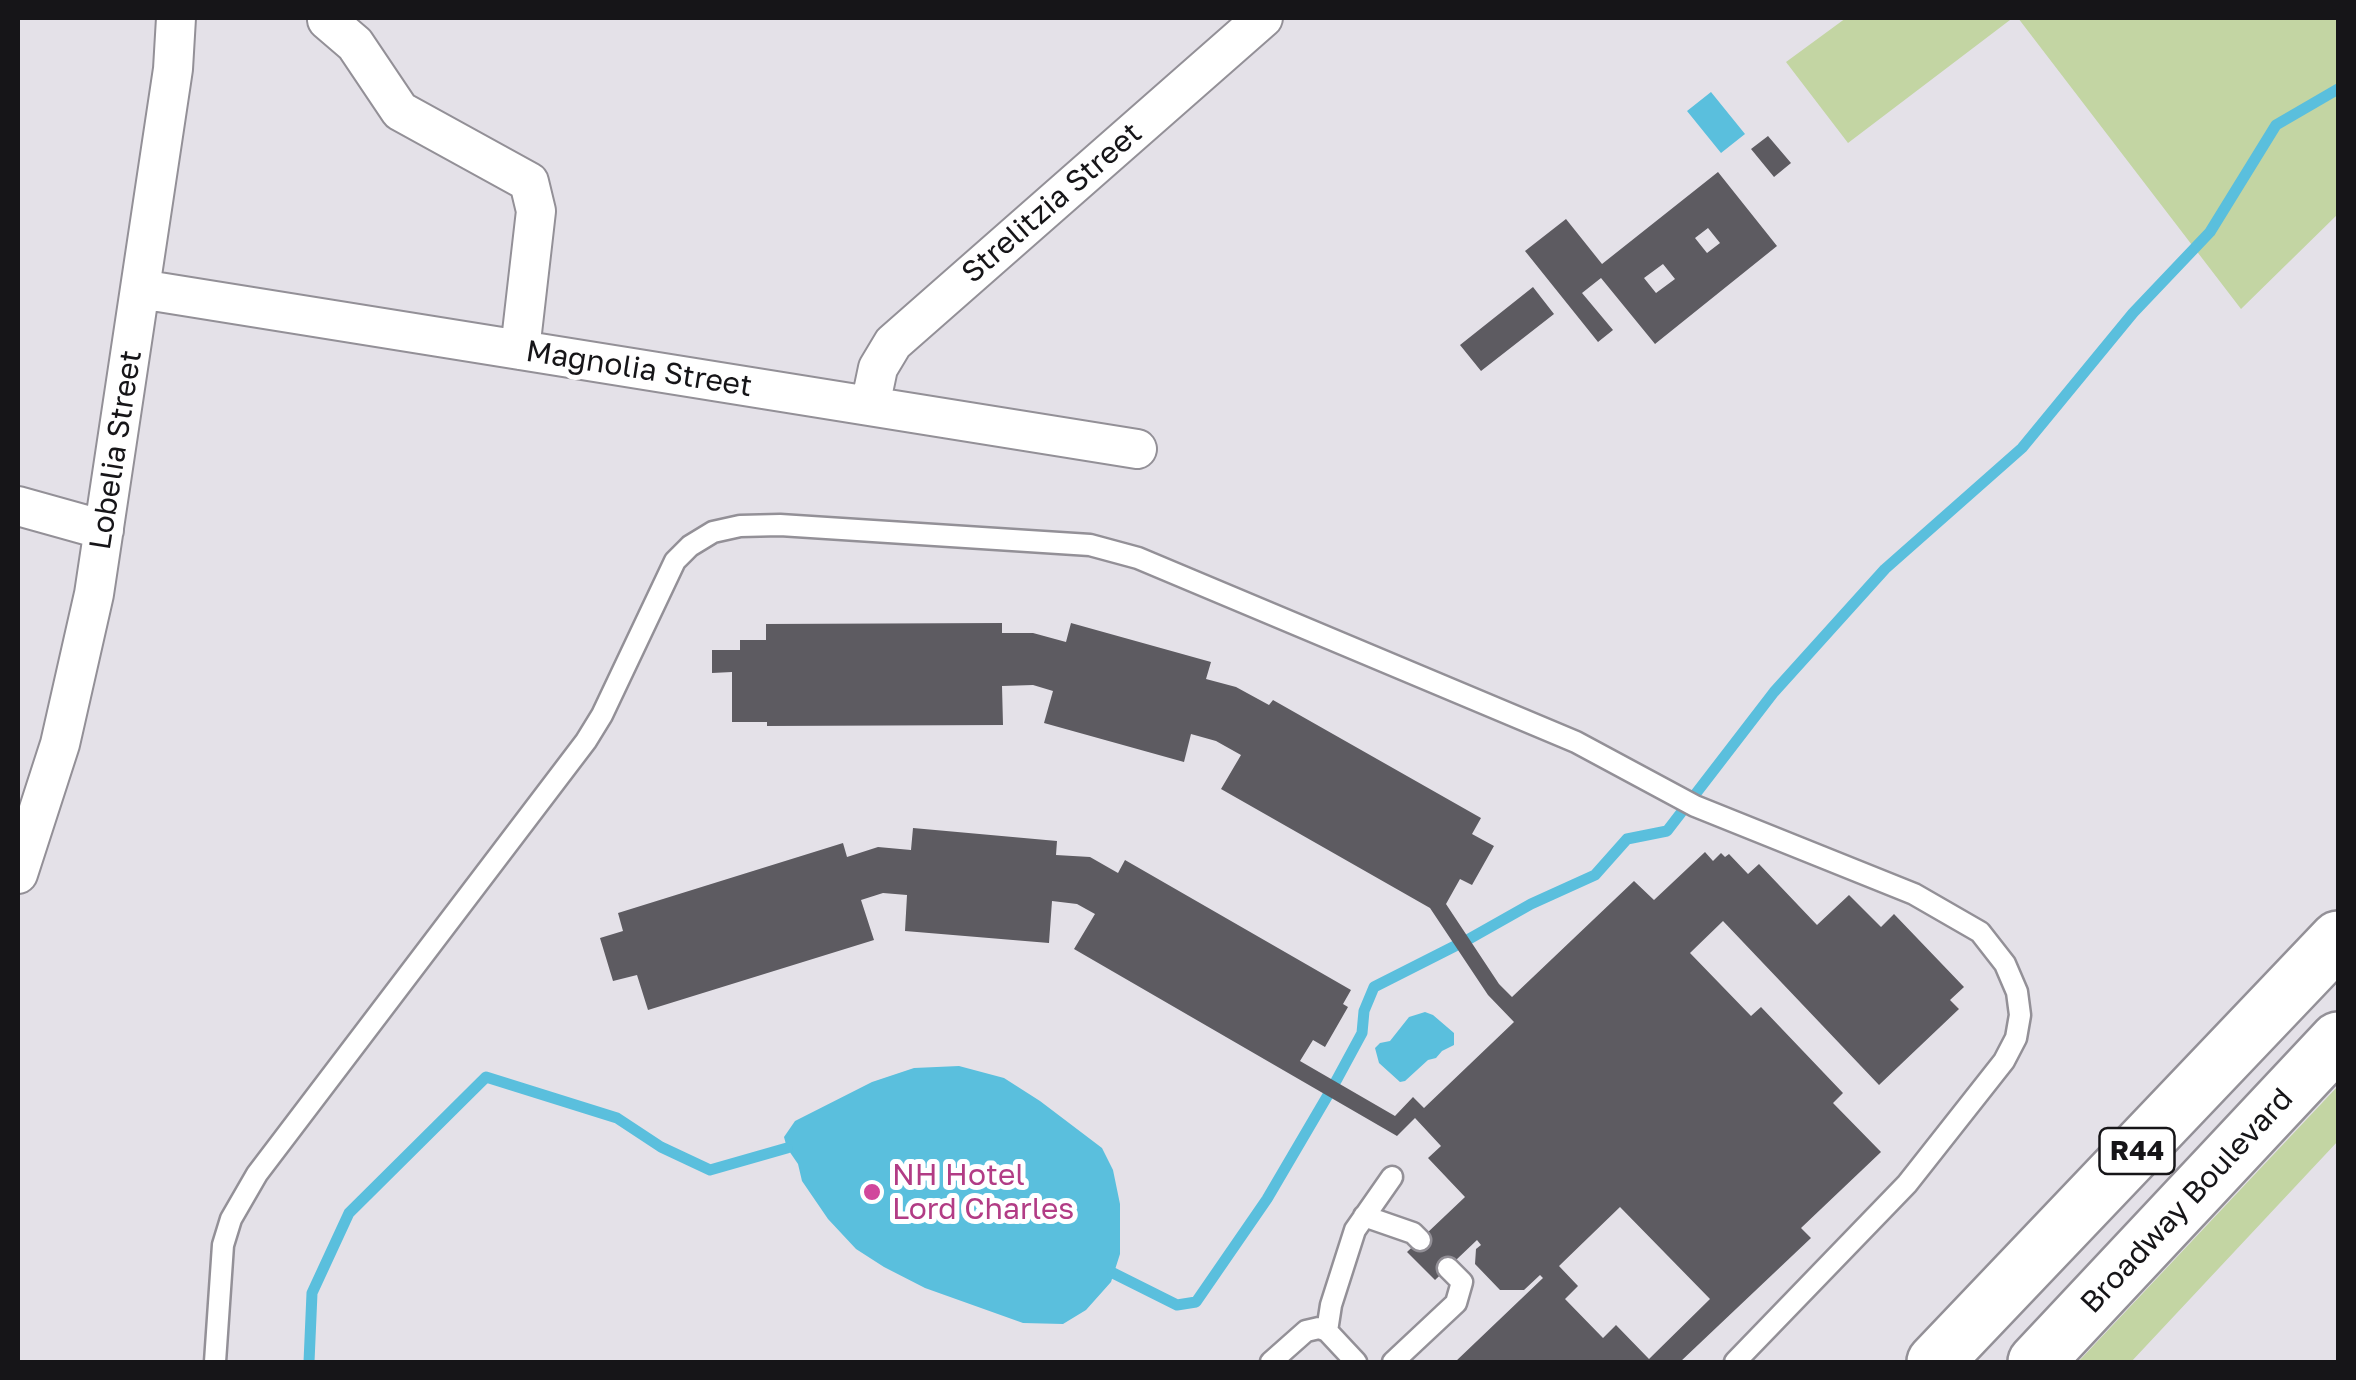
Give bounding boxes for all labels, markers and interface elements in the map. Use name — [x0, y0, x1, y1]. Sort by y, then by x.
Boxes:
street label: Strelitzia Street — [955, 115, 1149, 291]
street label: Magnolia Street — [523, 333, 755, 405]
street label: Lobelia Street — [82, 348, 150, 552]
street label: Broadway Boulevard — [2073, 1081, 2301, 1321]
road number: R44 — [2100, 1128, 2174, 1174]
place label: NH Hotel Lord Charles — [892, 1157, 1074, 1228]
marker: NH Hotel Lord Charles — [861, 1181, 883, 1203]

